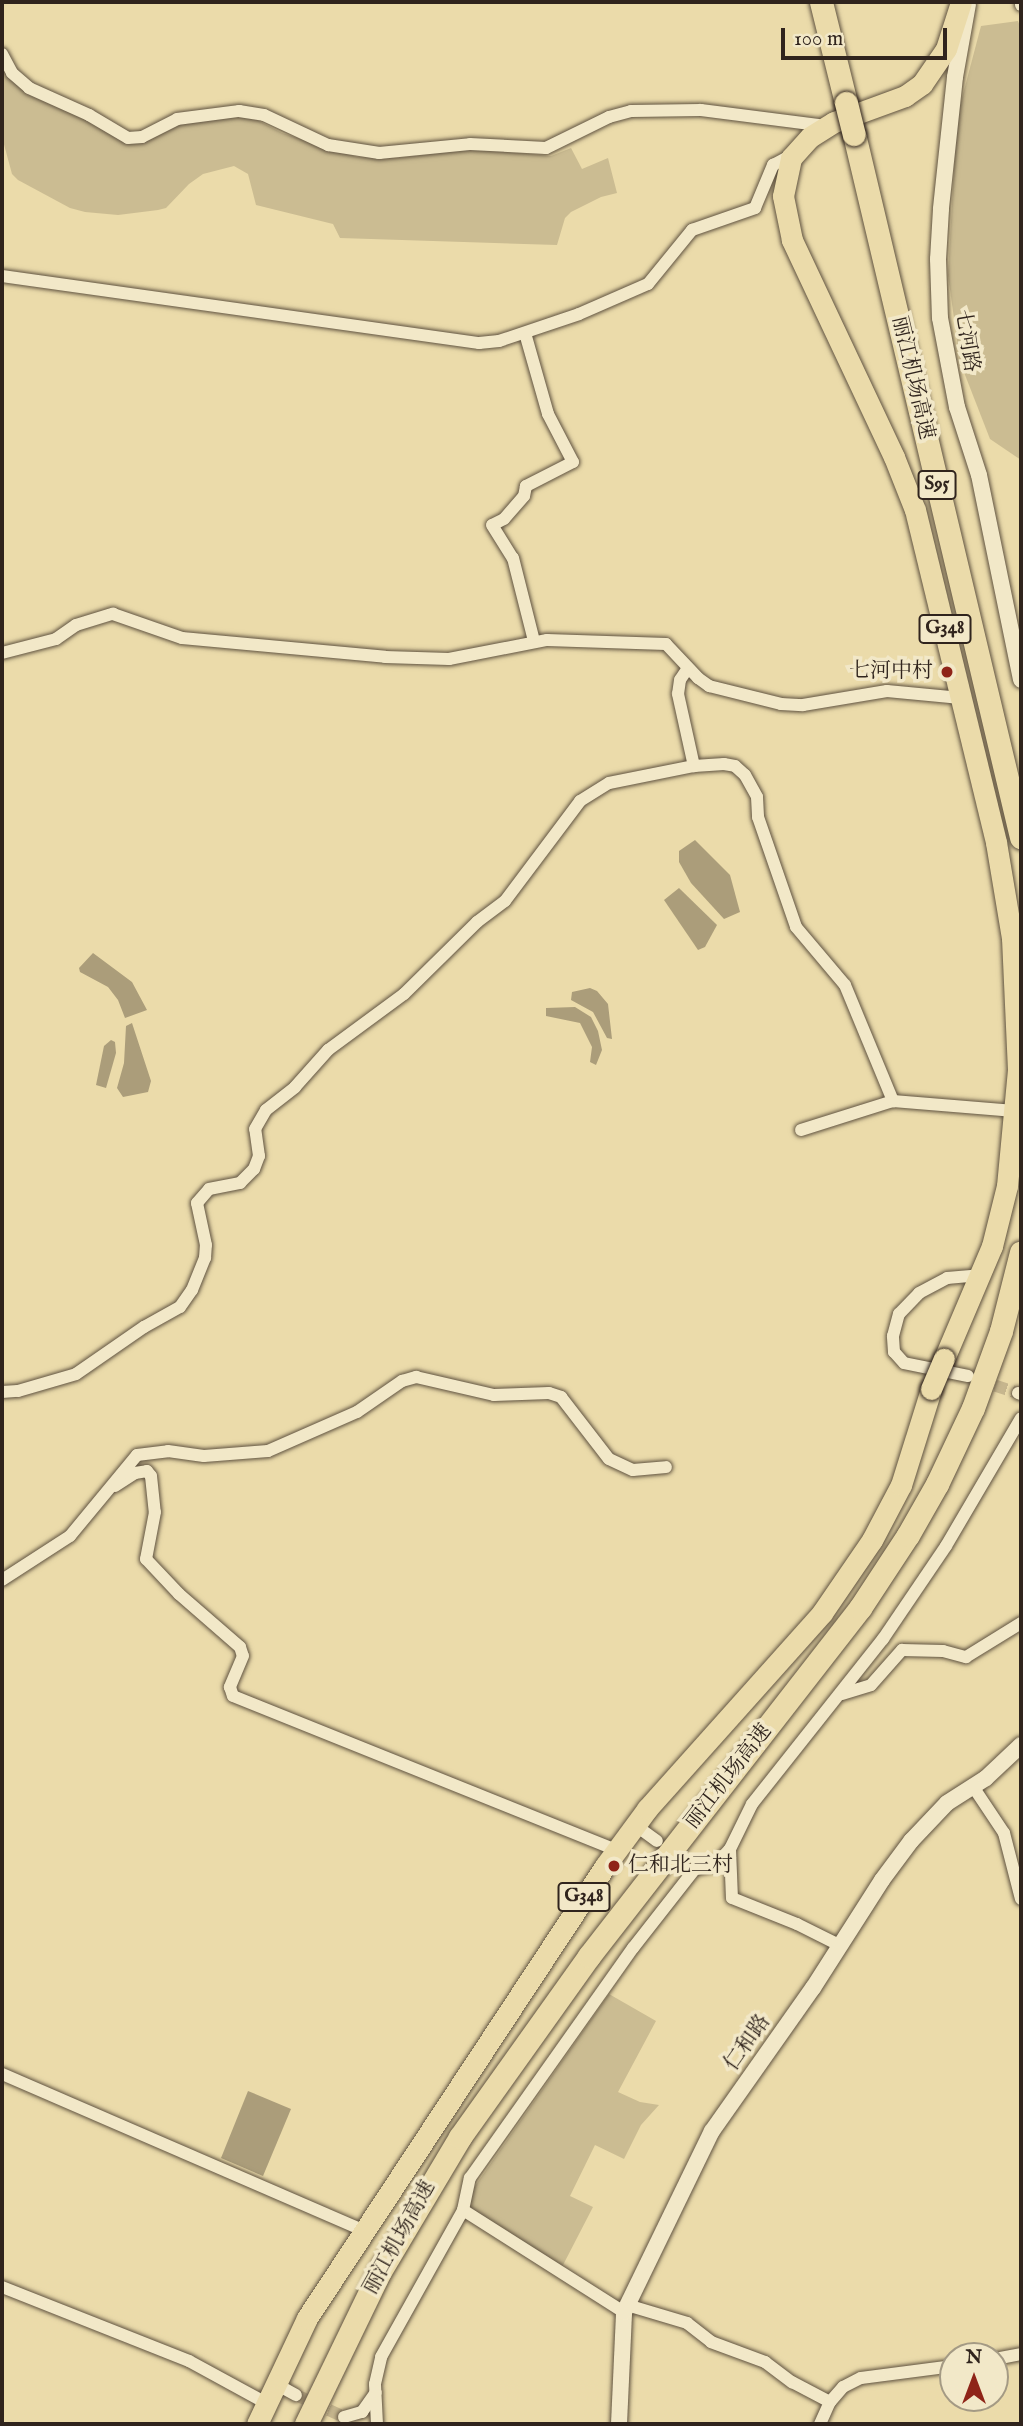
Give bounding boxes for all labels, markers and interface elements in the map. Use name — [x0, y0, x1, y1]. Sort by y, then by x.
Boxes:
scale bar — [785, 14, 951, 58]
text: 100 m — [794, 26, 843, 53]
street label: 七河路 — [949, 308, 983, 374]
street label: 丽江机场高速 — [886, 314, 938, 442]
road number: S95 — [916, 470, 958, 500]
road number: G348 — [917, 614, 973, 644]
place label: 七河中村 — [849, 659, 933, 685]
marker: 七河中村 — [939, 664, 955, 680]
street label: 丽江机场高速 — [680, 1720, 778, 1834]
place label: 仁和北三村 — [628, 1853, 733, 1879]
marker: 仁和北三村 — [606, 1858, 622, 1874]
road number: G348 — [556, 1882, 612, 1912]
street label: 仁和路 — [720, 2010, 776, 2076]
street label: 丽江机场高速 — [358, 2177, 442, 2299]
north arrow — [939, 2342, 1009, 2412]
text: N — [966, 2346, 982, 2370]

